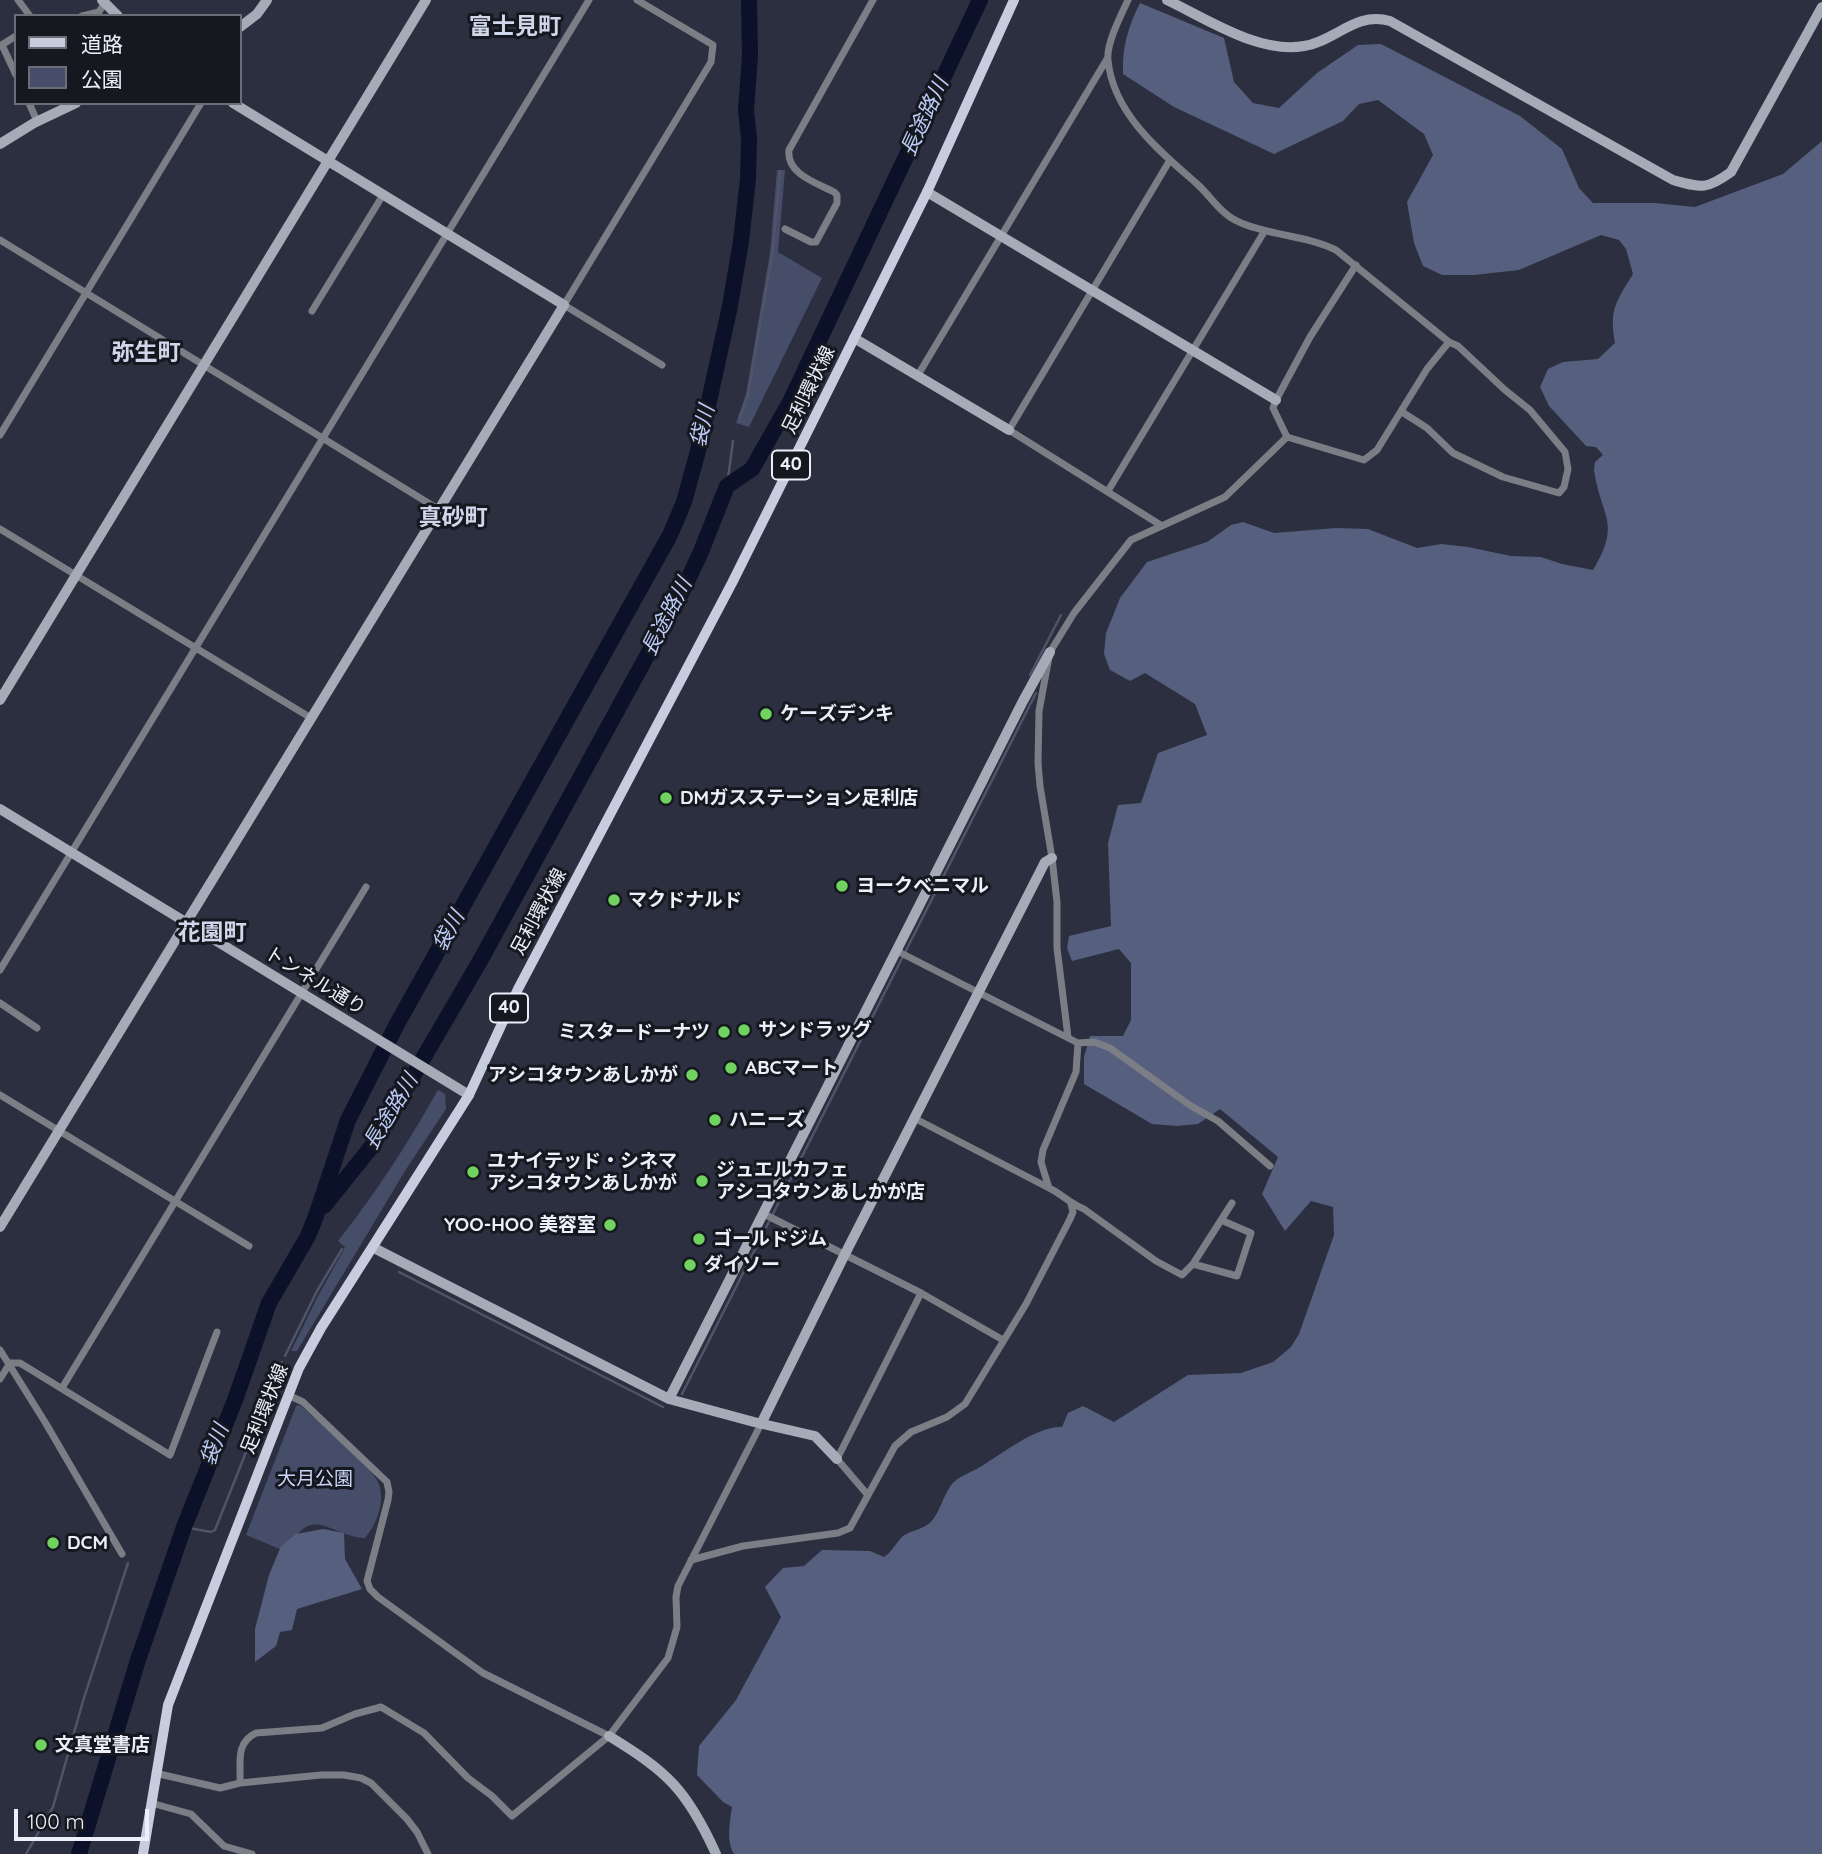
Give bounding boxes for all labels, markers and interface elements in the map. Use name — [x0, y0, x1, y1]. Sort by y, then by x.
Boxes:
district label: 富士見町 — [469, 13, 561, 41]
legend — [14, 14, 242, 105]
text: 道路 — [81, 31, 123, 57]
text: 公園 — [81, 66, 123, 92]
water label: 長途路川 — [896, 74, 954, 160]
district label: 弥生町 — [112, 339, 180, 367]
street label: 足利環状線 — [778, 342, 840, 438]
water label: 袋川 — [686, 403, 720, 449]
road number: 40 — [772, 450, 810, 480]
district label: 真砂町 — [419, 504, 487, 532]
water label: 長途路川 — [637, 574, 697, 660]
place label: ケーズデンキ — [780, 703, 894, 725]
marker: ケーズデンキ — [758, 706, 774, 722]
place label: DMガスステーション足利店 — [680, 787, 918, 809]
marker: DMガスステーション足利店 — [658, 790, 674, 806]
street label: 足利環状線 — [507, 865, 571, 959]
place label: ヨークベニマル — [856, 875, 989, 897]
marker: ヨークベニマル — [834, 878, 850, 894]
place label: マクドナルド — [628, 889, 742, 911]
marker: マクドナルド — [606, 892, 622, 908]
water label: 袋川 — [428, 907, 470, 955]
district label: 花園町 — [178, 919, 246, 947]
street label: トンネル通り — [260, 942, 370, 1020]
road number: 40 — [490, 993, 528, 1023]
place label: サンドラッグ — [758, 1019, 872, 1041]
place label: ミスタードーナツ — [558, 1021, 710, 1043]
marker: サンドラッグ — [736, 1022, 752, 1038]
marker: ミスタードーナツ — [716, 1024, 732, 1040]
place label: ABCマート — [745, 1057, 838, 1079]
marker: ABCマート — [723, 1060, 739, 1076]
place label: アシコタウンあしかが — [488, 1064, 678, 1086]
marker: アシコタウンあしかが — [684, 1067, 700, 1083]
water label: 長途路川 — [359, 1070, 423, 1154]
place label: ハニーズ — [729, 1109, 805, 1131]
marker: ハニーズ — [707, 1112, 723, 1128]
place label: ユナイテッド・シネマ アシコタウンあしかが — [487, 1150, 677, 1194]
place label: ジュエルカフェ アシコタウンあしかが店 — [716, 1159, 925, 1203]
marker: ユナイテッド・シネマ アシコタウンあしかが — [465, 1164, 481, 1180]
marker: ジュエルカフェ アシコタウンあしかが店 — [694, 1173, 710, 1189]
place label: YOO-HOO 美容室 — [444, 1214, 596, 1236]
marker: YOO-HOO 美容室 — [602, 1217, 618, 1233]
place label: ゴールドジム — [713, 1228, 827, 1250]
marker: ゴールドジム — [691, 1231, 707, 1247]
place label: ダイソー — [704, 1254, 780, 1276]
marker: ダイソー — [682, 1257, 698, 1273]
street label: 足利環状線 — [237, 1361, 293, 1457]
water label: 袋川 — [196, 1421, 234, 1469]
park label: 大月公園 — [277, 1468, 353, 1490]
place label: DCM — [67, 1532, 108, 1554]
marker: DCM — [45, 1535, 61, 1551]
place label: 文真堂書店 — [55, 1734, 150, 1756]
marker: 文真堂書店 — [33, 1737, 49, 1753]
scale bar — [18, 1794, 152, 1838]
text: 100 m — [27, 1808, 85, 1834]

